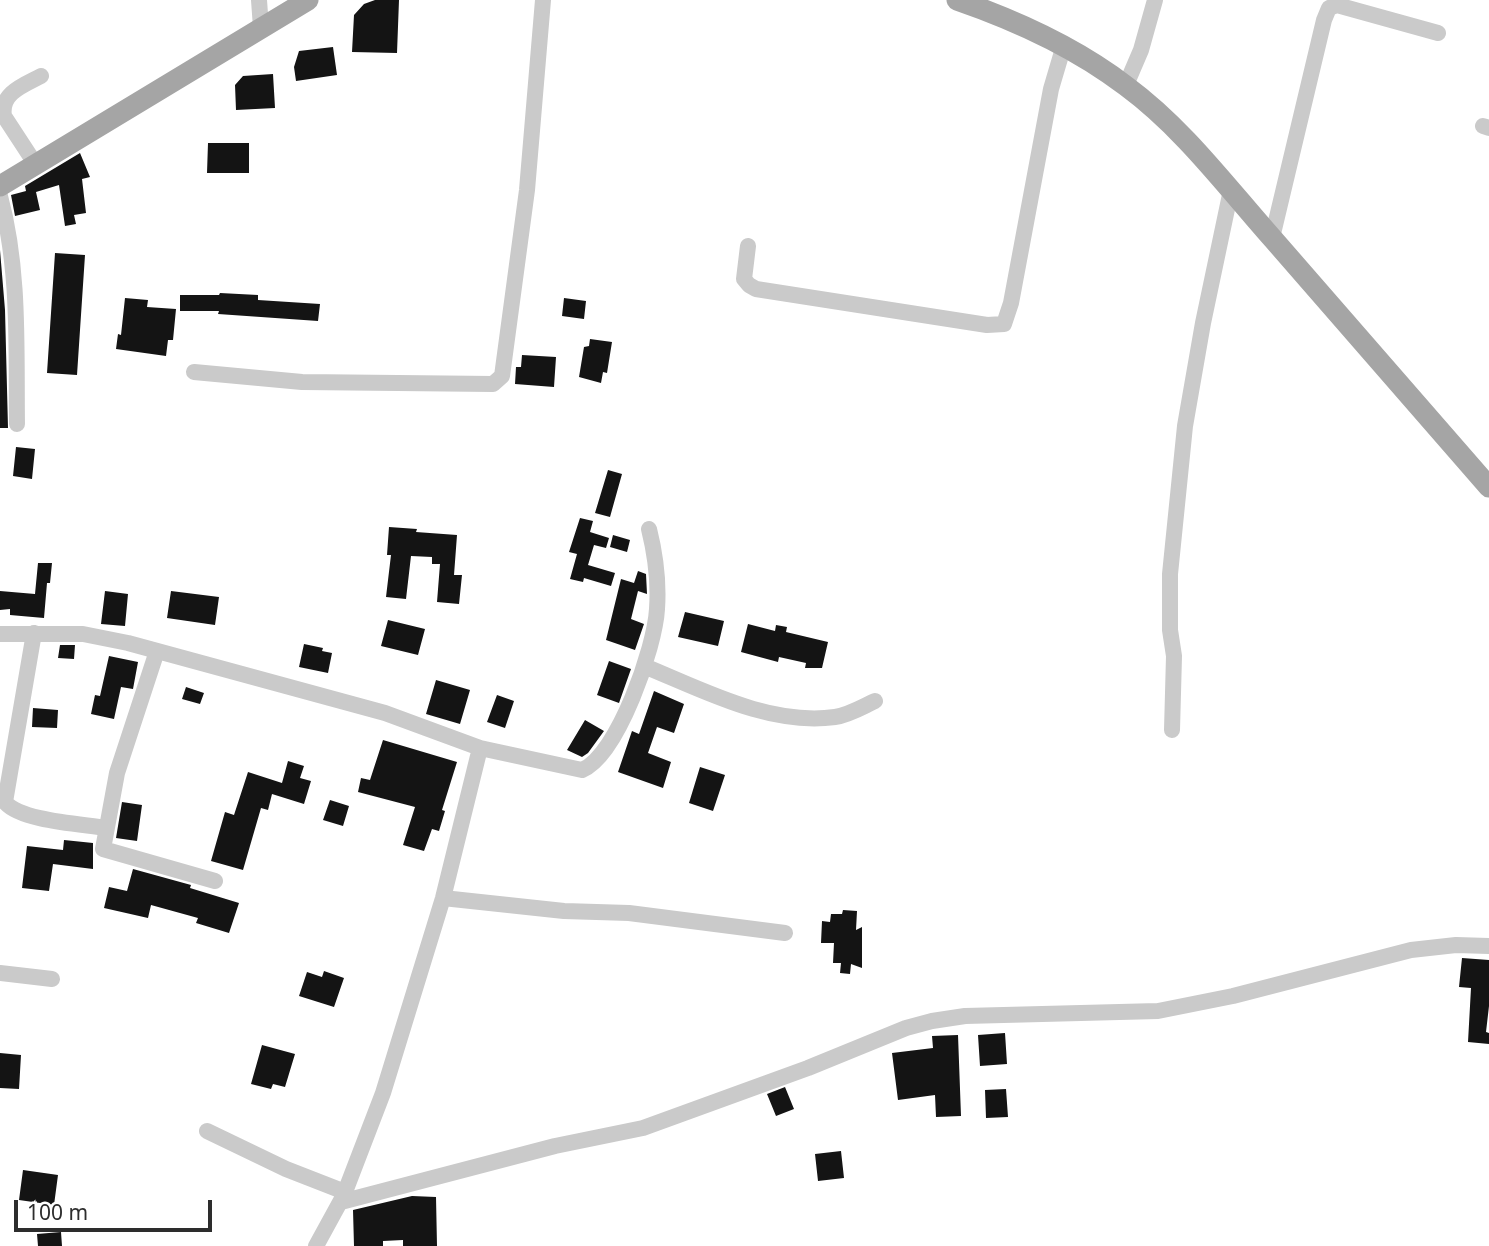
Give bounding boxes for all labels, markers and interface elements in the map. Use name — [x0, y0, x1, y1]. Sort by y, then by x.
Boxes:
scale bar — [18, 1186, 215, 1230]
text: 100 m — [27, 1198, 88, 1226]

